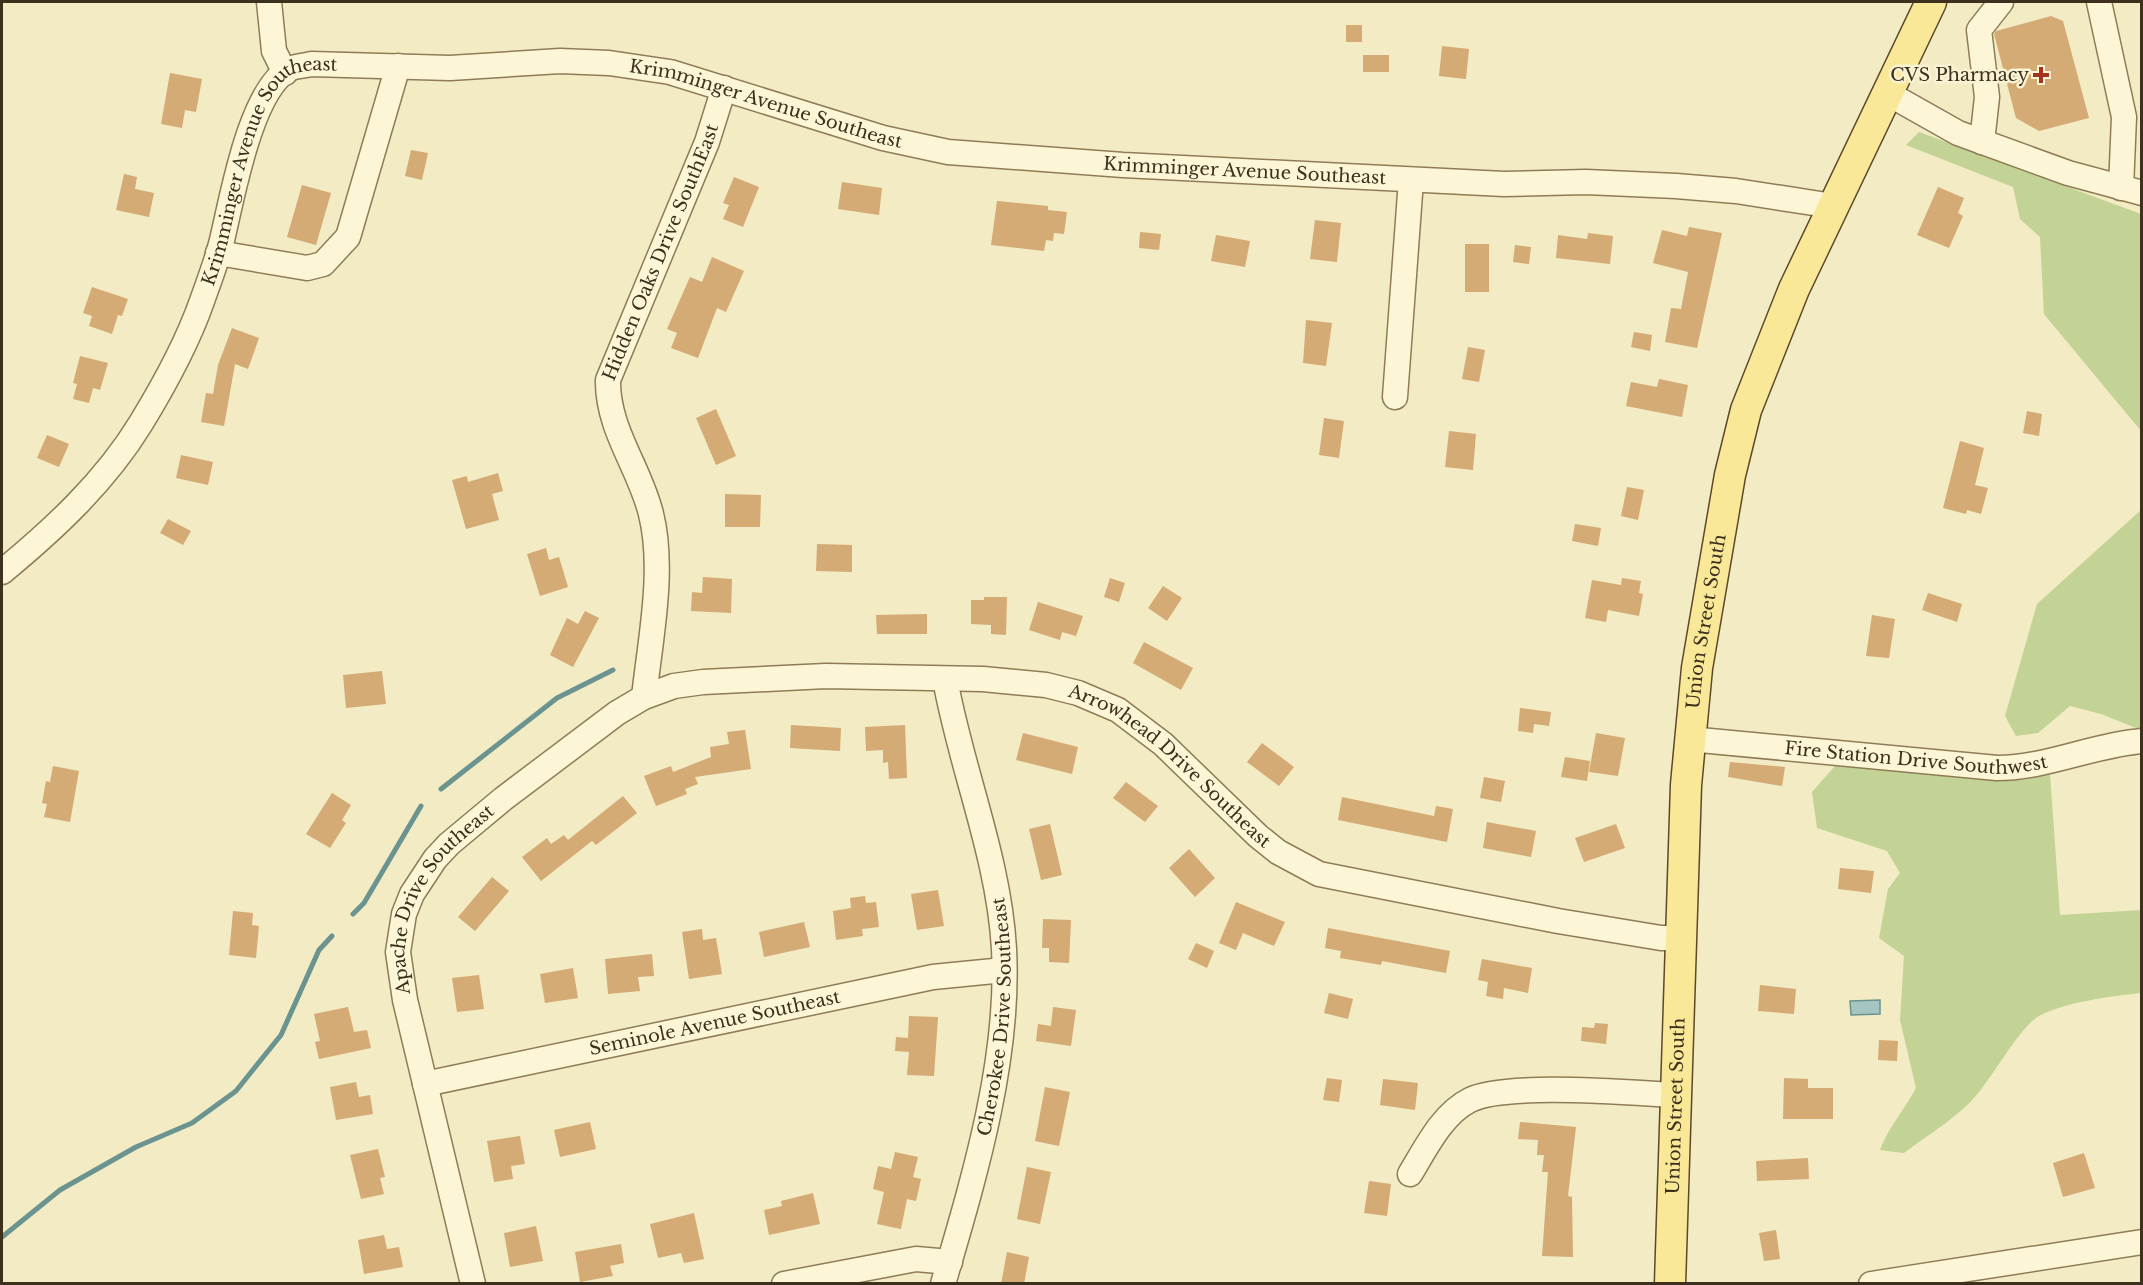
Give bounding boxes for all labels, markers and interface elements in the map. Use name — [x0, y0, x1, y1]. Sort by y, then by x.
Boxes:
street label: Krimminger Avenue Southeast — [197, 53, 338, 289]
street label: Krimminger Avenue Southeast — [628, 55, 904, 153]
place label: CVS Pharmacy — [1890, 64, 2029, 86]
marker: CVS Pharmacy — [2034, 68, 2048, 82]
street label: Hidden Oaks Drive SouthEast — [598, 121, 723, 384]
street label: Krimminger Avenue Southeast — [1102, 153, 1387, 189]
street label: Union Street South — [1682, 532, 1731, 710]
street label: Arrowhead Drive Southeast — [1065, 680, 1275, 853]
street label: Fire Station Drive Southwest — [1784, 737, 2050, 779]
street label: Apache Drive Southeast — [387, 800, 499, 997]
street label: Cherokee Drive Southeast — [973, 895, 1016, 1138]
street label: Seminole Avenue Southeast — [587, 986, 842, 1060]
street label: Union Street South — [1662, 1017, 1690, 1195]

